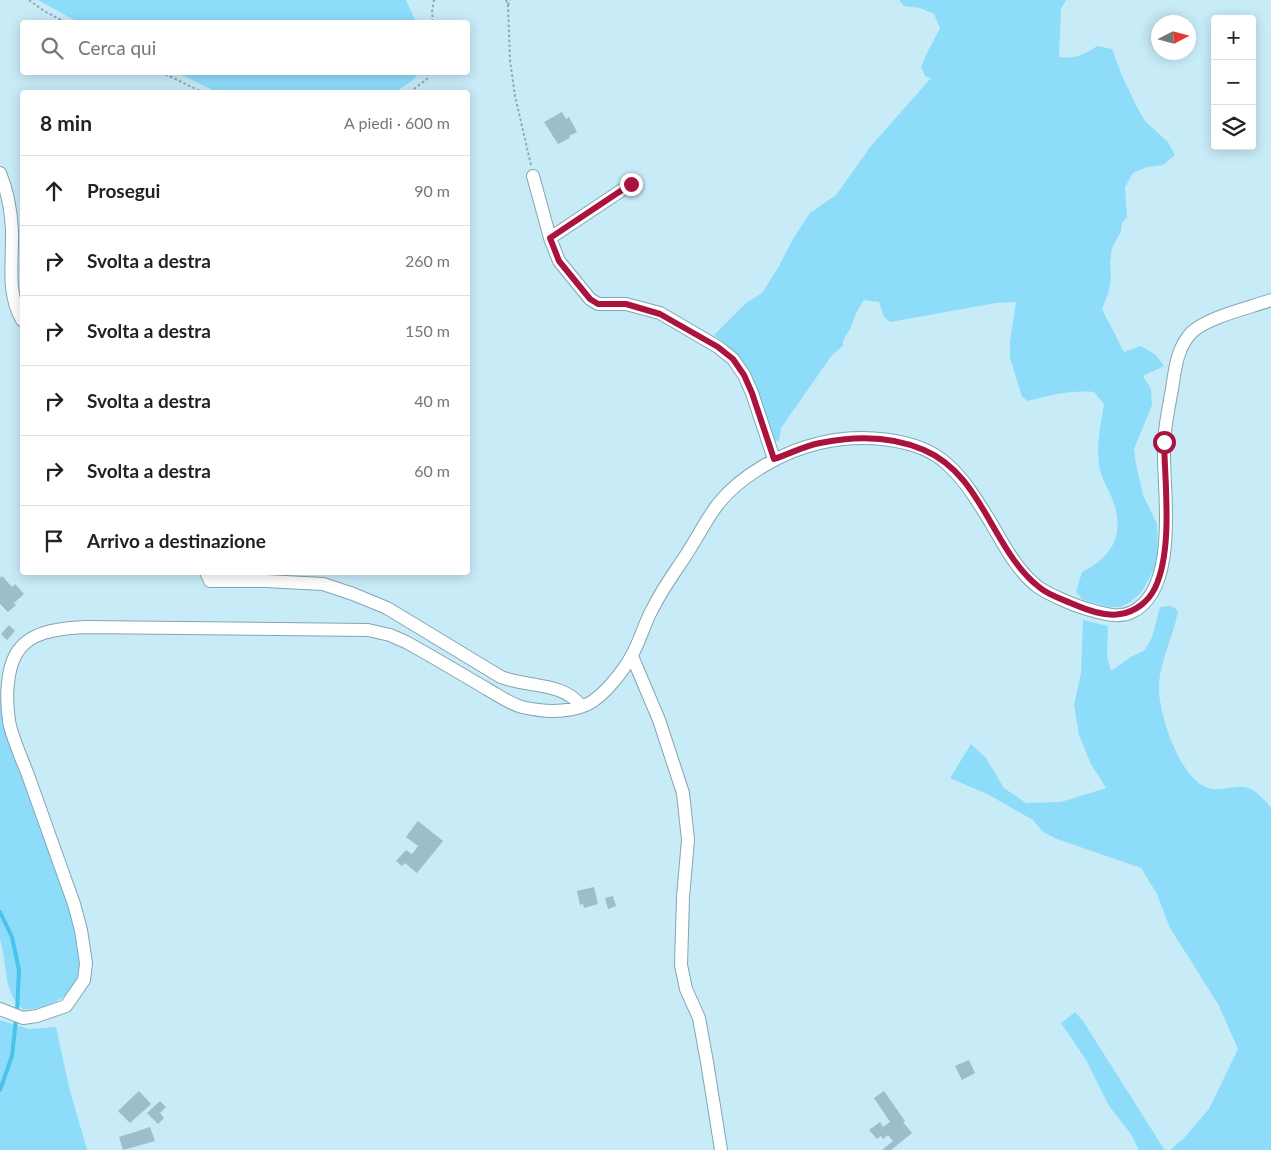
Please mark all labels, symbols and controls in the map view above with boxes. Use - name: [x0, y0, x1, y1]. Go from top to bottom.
- north arrow: [1151, 15, 1196, 60]
- map controls: [1211, 15, 1256, 150]
- button: +: [1211, 15, 1256, 60]
- search box: [20, 20, 470, 75]
- icon: search: [38, 34, 66, 62]
- text: Cerca qui: [78, 36, 156, 59]
- button: −: [1211, 60, 1256, 105]
- button: layers: [1211, 105, 1256, 150]
- text: 8 min: [40, 110, 92, 135]
- text: A piedi · 600 m: [344, 113, 450, 132]
- route end: [620, 173, 643, 196]
- icon: ahead: [40, 177, 68, 205]
- text: Prosegui: [87, 179, 160, 202]
- text: 90 m: [414, 181, 450, 200]
- icon: right: [40, 247, 68, 275]
- text: Svolta a destra: [87, 249, 211, 272]
- text: 260 m: [405, 251, 450, 270]
- icon: right: [40, 317, 68, 345]
- text: Svolta a destra: [87, 319, 211, 342]
- text: 150 m: [405, 321, 450, 340]
- icon: right: [40, 387, 68, 415]
- text: Svolta a destra: [87, 389, 211, 412]
- text: 40 m: [414, 391, 450, 410]
- route start: [1153, 431, 1176, 454]
- icon: right: [40, 457, 68, 485]
- text: Svolta a destra: [87, 459, 211, 482]
- text: 60 m: [414, 461, 450, 480]
- icon: arrive: [40, 527, 68, 555]
- text: Arrivo a destinazione: [87, 529, 266, 552]

